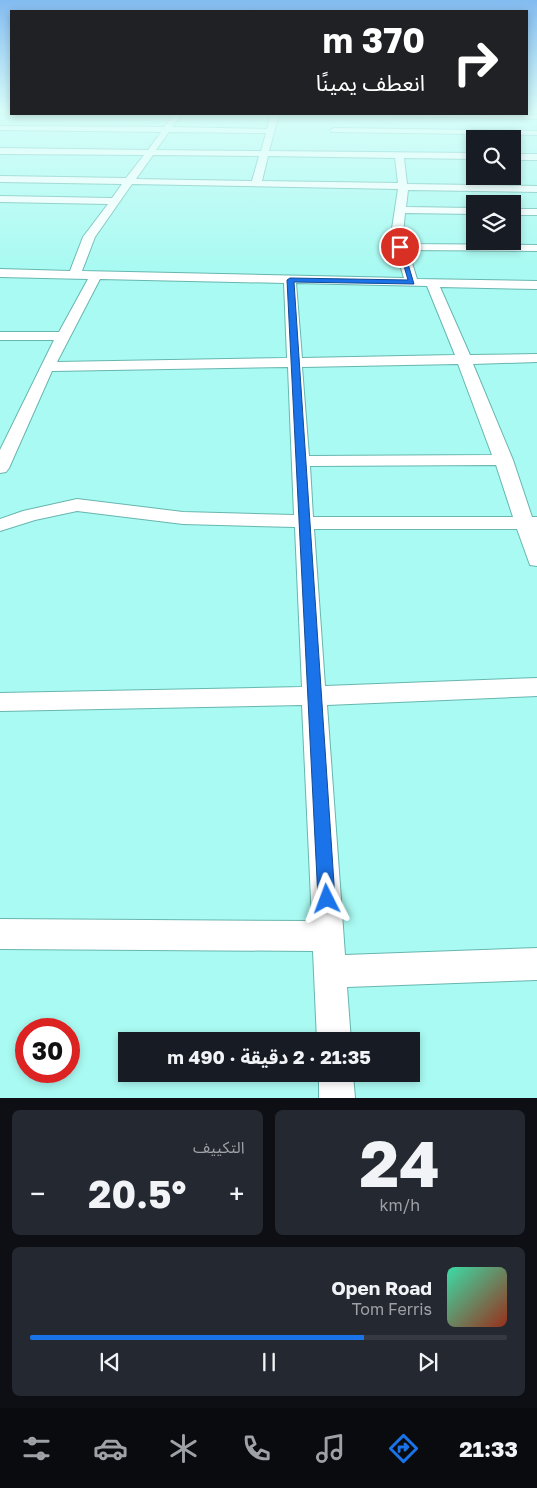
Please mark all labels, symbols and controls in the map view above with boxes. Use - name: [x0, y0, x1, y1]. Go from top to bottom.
- text: 370 m: [322, 19, 425, 61]
- icon: right: [443, 30, 508, 95]
- text: انعطف يمينًا: [316, 69, 425, 96]
- map controls: [466, 130, 521, 250]
- button: search: [466, 130, 521, 185]
- button: layers: [466, 195, 521, 250]
- pin: [379, 226, 421, 268]
- icon: arrive: [386, 233, 414, 261]
- position arrow: [300, 872, 352, 924]
- speed limit sign: 30: [15, 1018, 80, 1083]
- text: 21:35 · 2 دقيقة · 490 m: [167, 1045, 371, 1068]
- text: 24: [360, 1123, 440, 1201]
- text: التكييف: [193, 1137, 245, 1157]
- text: 20.5°: [88, 1171, 186, 1216]
- text: −: [30, 1177, 45, 1210]
- text: +: [229, 1177, 244, 1210]
- text: km/h: [379, 1195, 420, 1215]
- text: Open Road: [331, 1276, 432, 1299]
- text: Tom Ferris: [352, 1299, 432, 1319]
- icon: previous: [96, 1348, 124, 1376]
- icon: pause: [255, 1348, 283, 1376]
- icon: next: [414, 1348, 442, 1376]
- icon: filters: [19, 1431, 54, 1466]
- icon: car: [93, 1431, 128, 1466]
- icon: climate: [166, 1431, 201, 1466]
- icon: phone: [239, 1431, 274, 1466]
- icon: music: [313, 1431, 348, 1466]
- icon: directions: [386, 1431, 421, 1466]
- text: 21:33: [459, 1435, 518, 1462]

